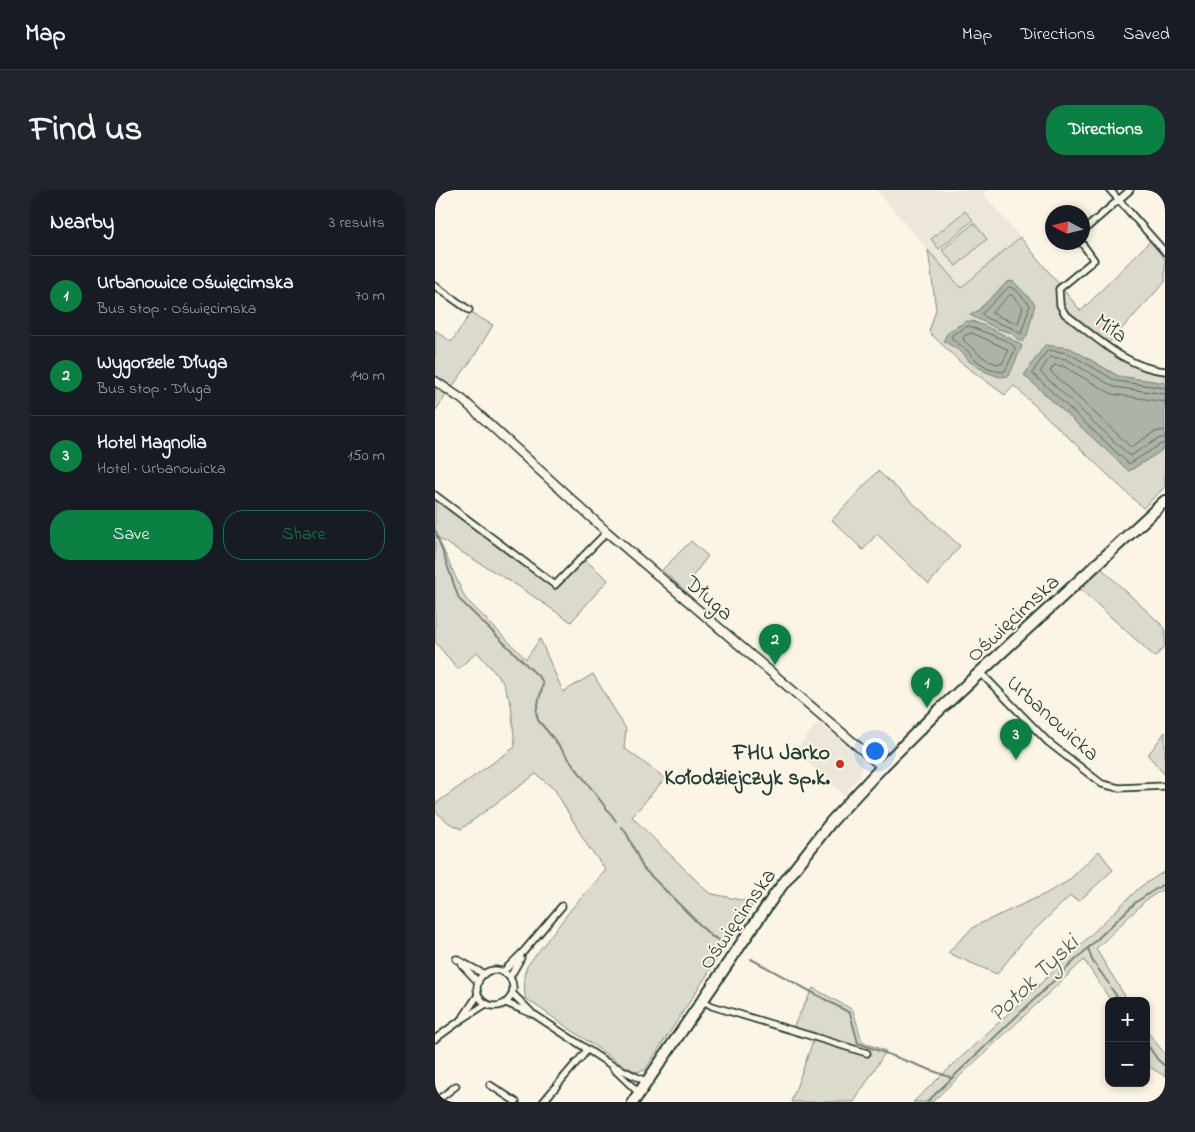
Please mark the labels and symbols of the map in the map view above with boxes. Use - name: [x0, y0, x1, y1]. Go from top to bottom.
- north arrow: [1045, 205, 1090, 250]
- street label: Miła: [1087, 306, 1133, 352]
- street label: Oświęcimska: [960, 567, 1068, 671]
- street label: Długa: [675, 568, 739, 630]
- pin: 2: [759, 624, 791, 665]
- pin: 1: [911, 667, 943, 708]
- street label: Urbanowicka: [998, 668, 1106, 770]
- pin: 3: [1000, 719, 1032, 760]
- place label: FHU Jarko Kołodziejczyk sp.k.: [664, 738, 830, 796]
- your location: [862, 738, 888, 764]
- marker: FHU Jarko Kołodziejczyk sp.k.: [834, 758, 846, 770]
- street label: Oświęcimska: [692, 862, 785, 977]
- water label: Potok Tyski: [982, 926, 1090, 1032]

